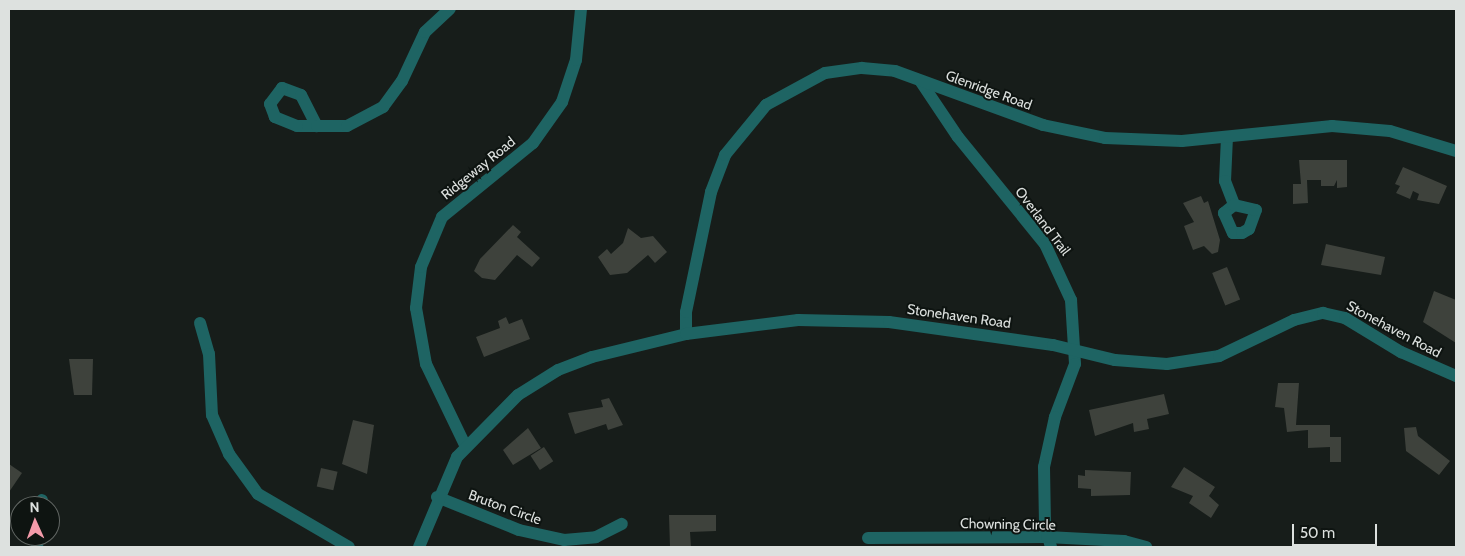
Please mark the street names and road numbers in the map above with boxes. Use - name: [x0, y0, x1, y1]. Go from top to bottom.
- street label: Glenridge Road: [944, 67, 1034, 113]
- street label: Ridgeway Road: [438, 133, 518, 203]
- street label: Overland Trail: [1012, 183, 1074, 259]
- street label: Stonehaven Road: [1344, 297, 1444, 361]
- street label: Stonehaven Road: [906, 300, 1012, 332]
- street label: Bruton Circle: [466, 486, 544, 528]
- street label: Chowning Circle: [960, 515, 1056, 533]

